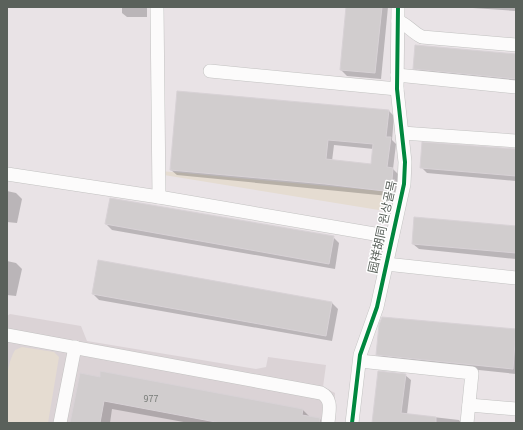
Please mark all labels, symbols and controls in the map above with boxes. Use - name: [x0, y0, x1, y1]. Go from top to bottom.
- street label: 园祥胡同 원상골목: [365, 179, 401, 275]
- house number: 977: [144, 392, 158, 406]

